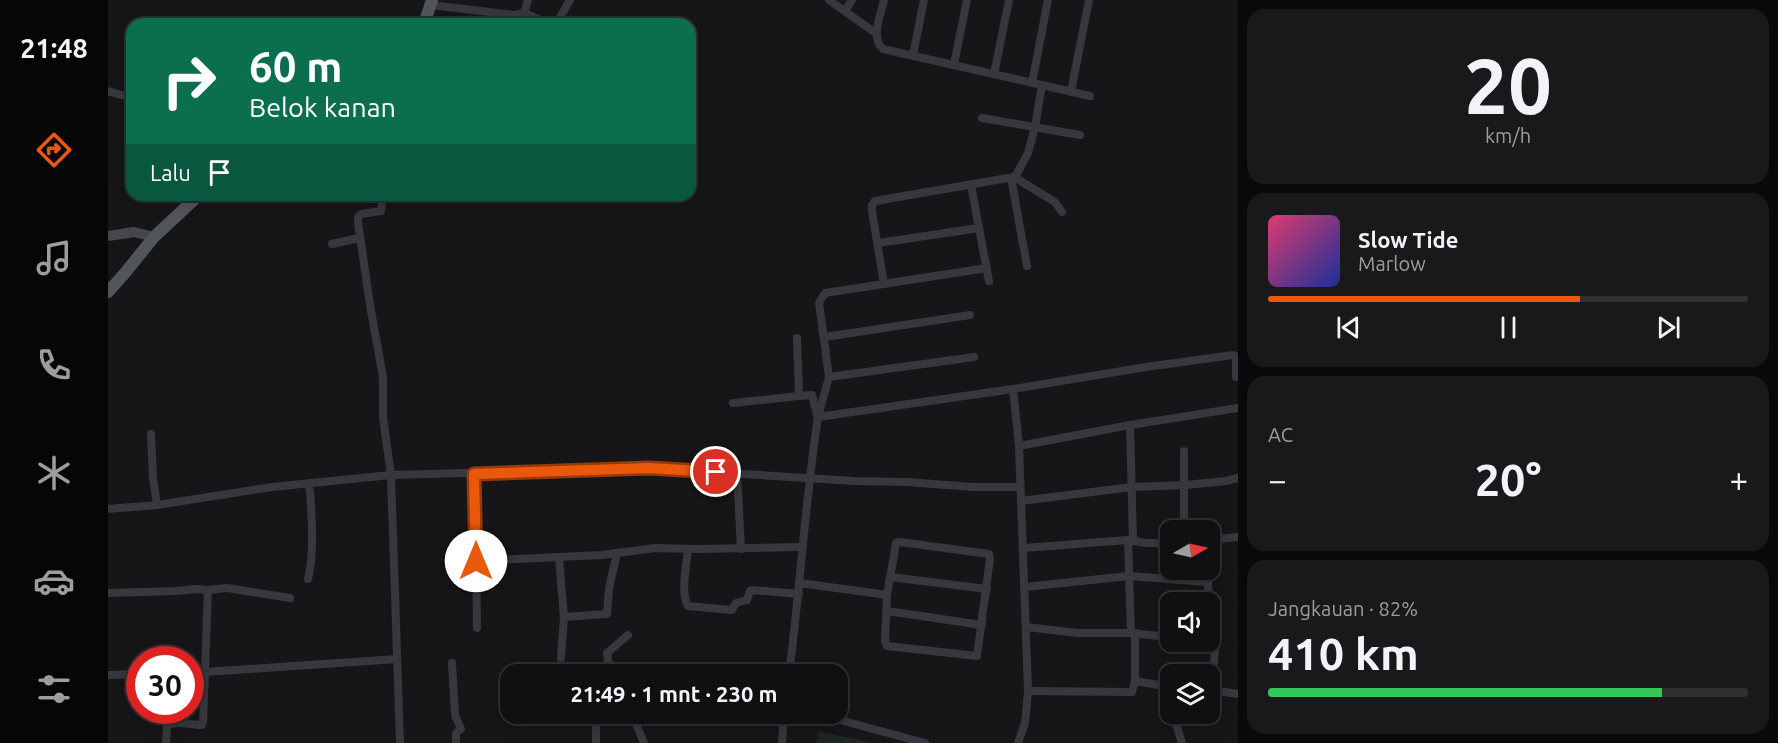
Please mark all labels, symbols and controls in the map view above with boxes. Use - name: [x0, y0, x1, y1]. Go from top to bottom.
- text: 21:48: [20, 33, 88, 63]
- text: 20: [1464, 41, 1552, 129]
- icon: right: [150, 42, 228, 120]
- text: 60 m: [249, 43, 343, 90]
- text: Belok kanan: [249, 92, 396, 122]
- text: km/h: [1485, 124, 1531, 147]
- icon: directions: [33, 129, 75, 171]
- icon: arrive: [203, 156, 236, 189]
- text: Lalu: [150, 160, 191, 185]
- text: Slow Tide: [1358, 227, 1458, 252]
- icon: music: [33, 237, 75, 279]
- text: Marlow: [1358, 252, 1426, 275]
- icon: previous: [1332, 311, 1365, 344]
- icon: pause: [1492, 311, 1525, 344]
- icon: next: [1652, 311, 1685, 344]
- icon: phone: [33, 344, 75, 386]
- text: AC: [1268, 423, 1293, 446]
- pin: [690, 446, 741, 497]
- icon: climate: [33, 452, 75, 494]
- text: 20°: [1475, 454, 1541, 505]
- icon: arrive: [699, 455, 732, 488]
- text: −: [1268, 461, 1287, 498]
- text: +: [1729, 461, 1748, 498]
- north arrow: [1160, 520, 1220, 580]
- map controls: [1160, 520, 1220, 724]
- position arrow: [444, 529, 508, 593]
- icon: car: [33, 560, 75, 602]
- button: sound: [1160, 592, 1220, 652]
- text: Jangkauan · 82%: [1268, 597, 1418, 620]
- text: 410 km: [1268, 628, 1419, 679]
- speed limit sign: 30: [126, 646, 204, 724]
- button: layers: [1160, 664, 1220, 724]
- icon: filters: [33, 668, 75, 710]
- text: 21:49 · 1 mnt · 230 m: [570, 681, 778, 706]

